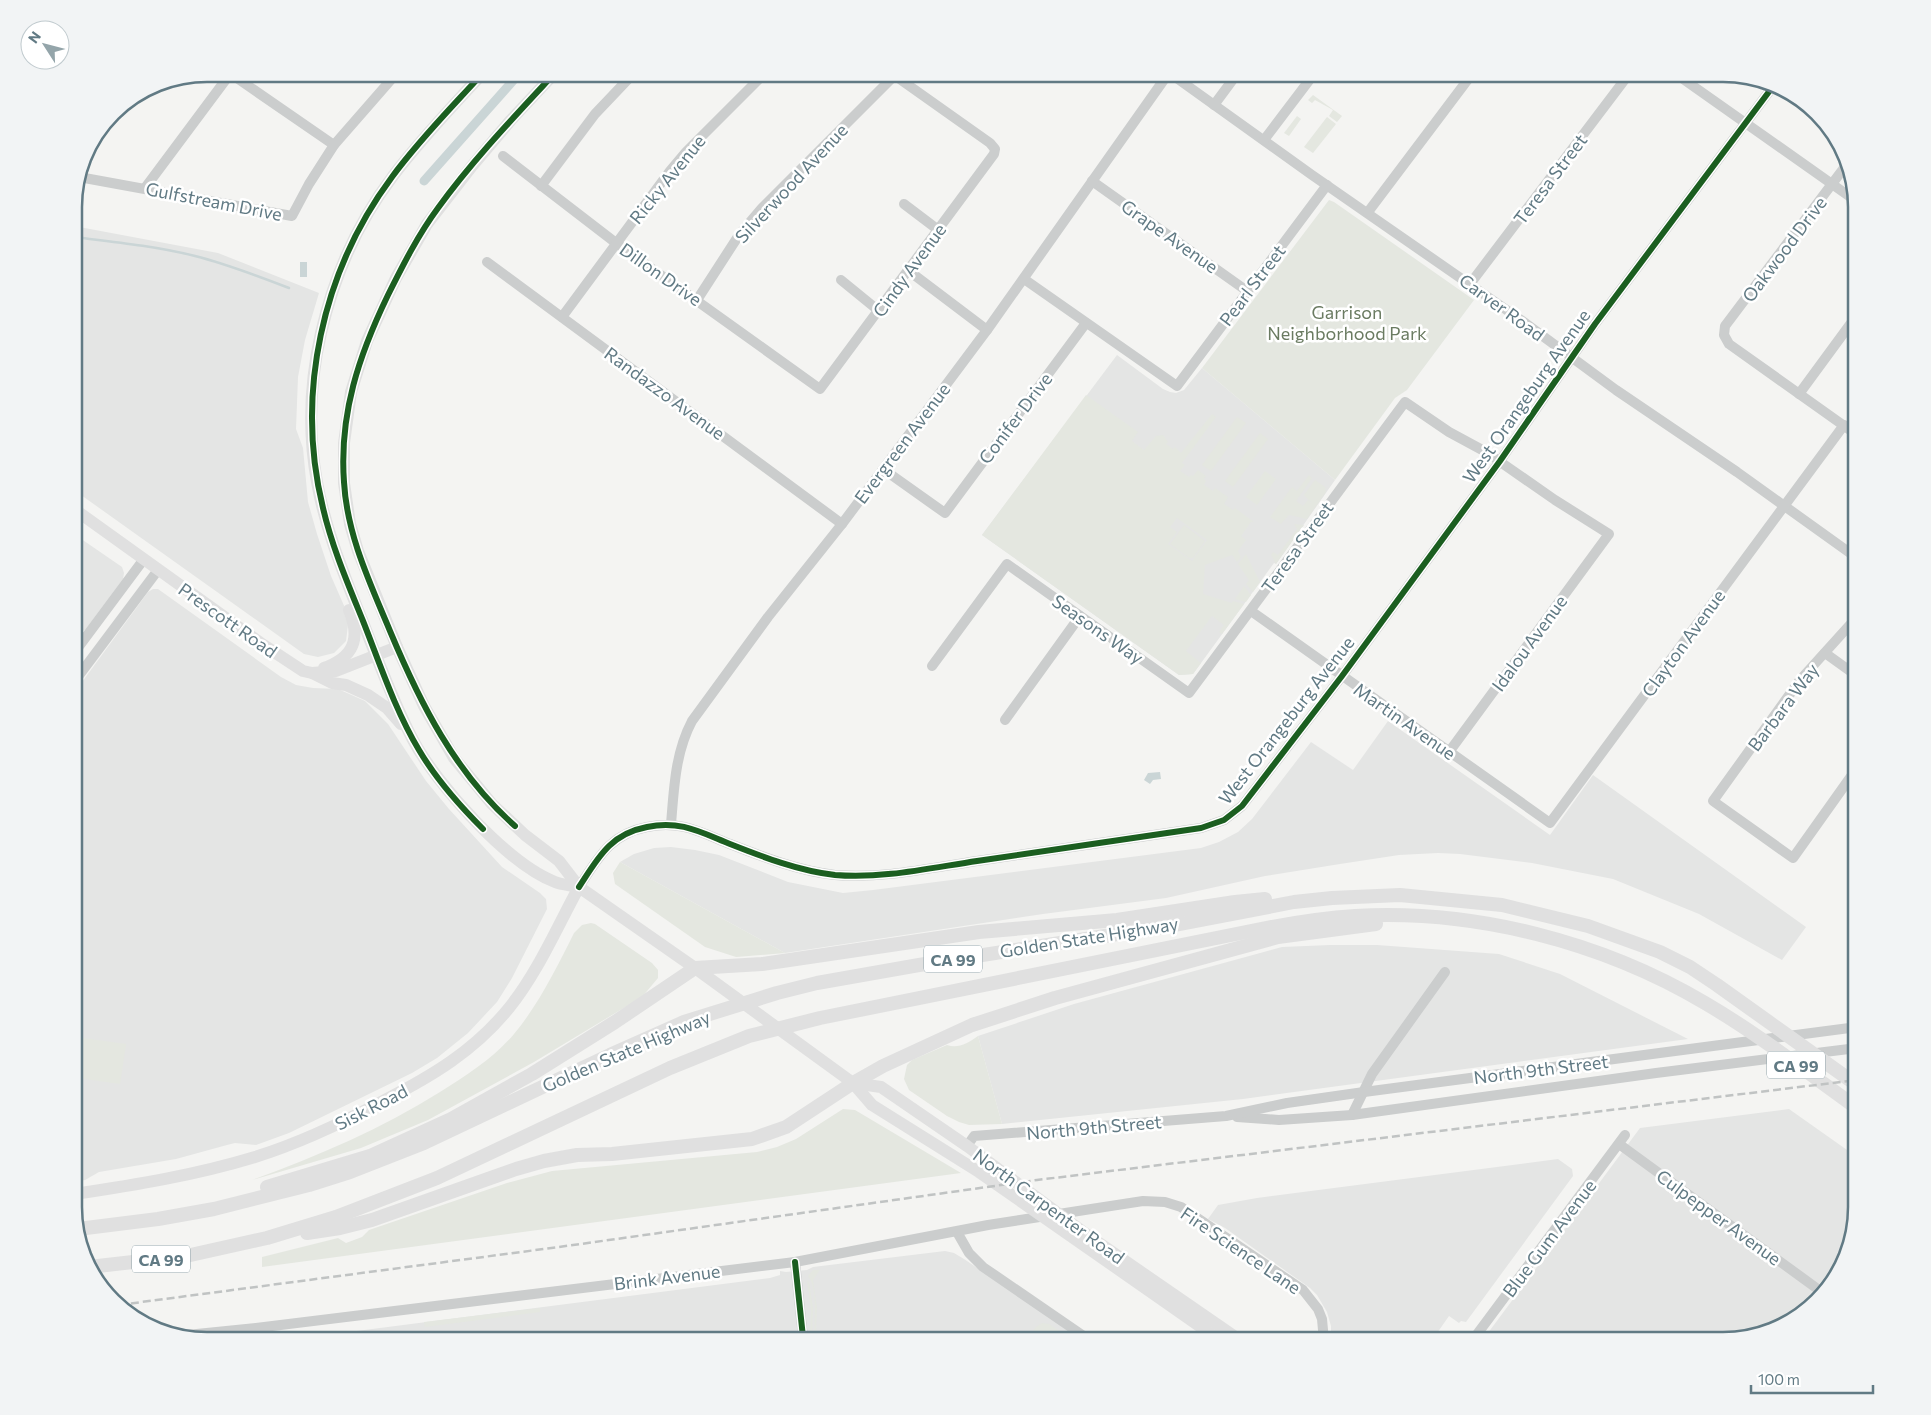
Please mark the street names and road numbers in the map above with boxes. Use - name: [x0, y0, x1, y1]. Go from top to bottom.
- street label: Silverwood Avenue: [730, 119, 852, 247]
- street label: Teresa Street: [1509, 129, 1591, 229]
- street label: Ricky Avenue: [624, 130, 710, 228]
- street label: Gulfstream Drive: [144, 177, 284, 225]
- street label: Oakwood Drive: [1737, 192, 1831, 306]
- street label: Grape Avenue: [1117, 195, 1223, 277]
- street label: Cindy Avenue: [868, 219, 950, 321]
- street label: Dillon Drive: [616, 238, 706, 310]
- street label: Pearl Street: [1214, 240, 1290, 330]
- street label: Carver Road: [1455, 269, 1549, 345]
- street label: West Orangeburg Avenue: [1458, 305, 1594, 487]
- street label: Randazzo Avenue: [600, 342, 730, 444]
- street label: Conifer Drive: [974, 368, 1056, 468]
- street label: Evergreen Avenue: [849, 378, 955, 508]
- street label: Teresa Street: [1256, 497, 1338, 597]
- street label: Prescott Road: [174, 578, 282, 662]
- street label: Clayton Avenue: [1637, 585, 1729, 701]
- street label: Seasons Way: [1048, 590, 1148, 668]
- street label: Idalou Avenue: [1487, 591, 1571, 695]
- street label: West Orangeburg Avenue: [1214, 632, 1358, 808]
- street label: Barbara Way: [1743, 659, 1823, 755]
- street label: Martin Avenue: [1350, 678, 1460, 764]
- street label: Golden State Highway: [998, 912, 1180, 962]
- road number: CA 99: [924, 946, 982, 972]
- street label: Golden State Highway: [539, 1006, 713, 1096]
- street label: North 9th Street: [1472, 1050, 1610, 1088]
- road number: CA 99: [1767, 1052, 1825, 1078]
- street label: Sisk Road: [331, 1079, 411, 1135]
- street label: North 9th Street: [1025, 1110, 1163, 1144]
- street label: North Carpenter Road: [969, 1144, 1129, 1268]
- street label: Culpepper Avenue: [1652, 1164, 1786, 1270]
- street label: Blue Gum Avenue: [1498, 1175, 1600, 1301]
- street label: Fire Science Lane: [1177, 1202, 1305, 1298]
- road number: CA 99: [132, 1246, 190, 1272]
- street label: Brink Avenue: [613, 1260, 721, 1294]

